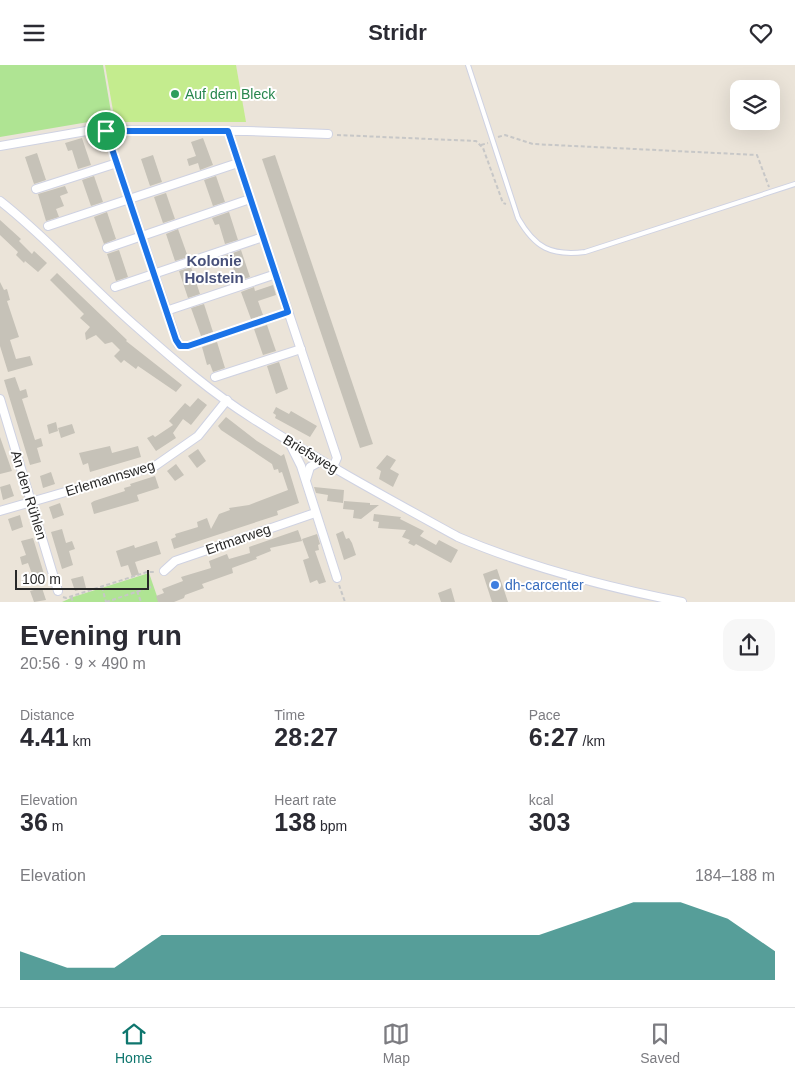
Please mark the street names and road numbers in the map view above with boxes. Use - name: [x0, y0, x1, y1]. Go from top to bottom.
- street label: Briefsweg: [281, 431, 341, 477]
- street label: An den Rühlen: [8, 448, 50, 542]
- street label: Erlemannsweg: [63, 457, 157, 499]
- street label: Ertmarweg: [203, 520, 273, 558]

